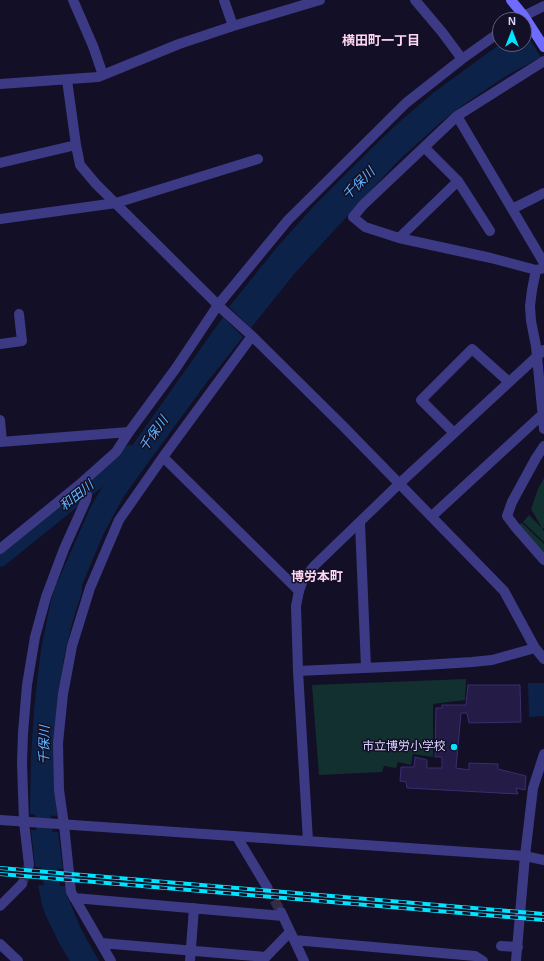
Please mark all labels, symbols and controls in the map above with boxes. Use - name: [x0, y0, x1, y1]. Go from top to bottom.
- north arrow: [492, 12, 532, 52]
- text: N: [508, 15, 516, 27]
- district label: 横田町一丁目: [342, 33, 420, 49]
- water label: 千保川: [340, 165, 378, 203]
- water label: 千保川: [136, 414, 172, 454]
- water label: 和田川: [57, 478, 97, 514]
- district label: 博労本町: [291, 569, 343, 585]
- water label: 千保川: [37, 725, 53, 765]
- place label: 市立博労小学校: [362, 740, 446, 754]
- marker: 市立博労小学校: [449, 742, 459, 752]

